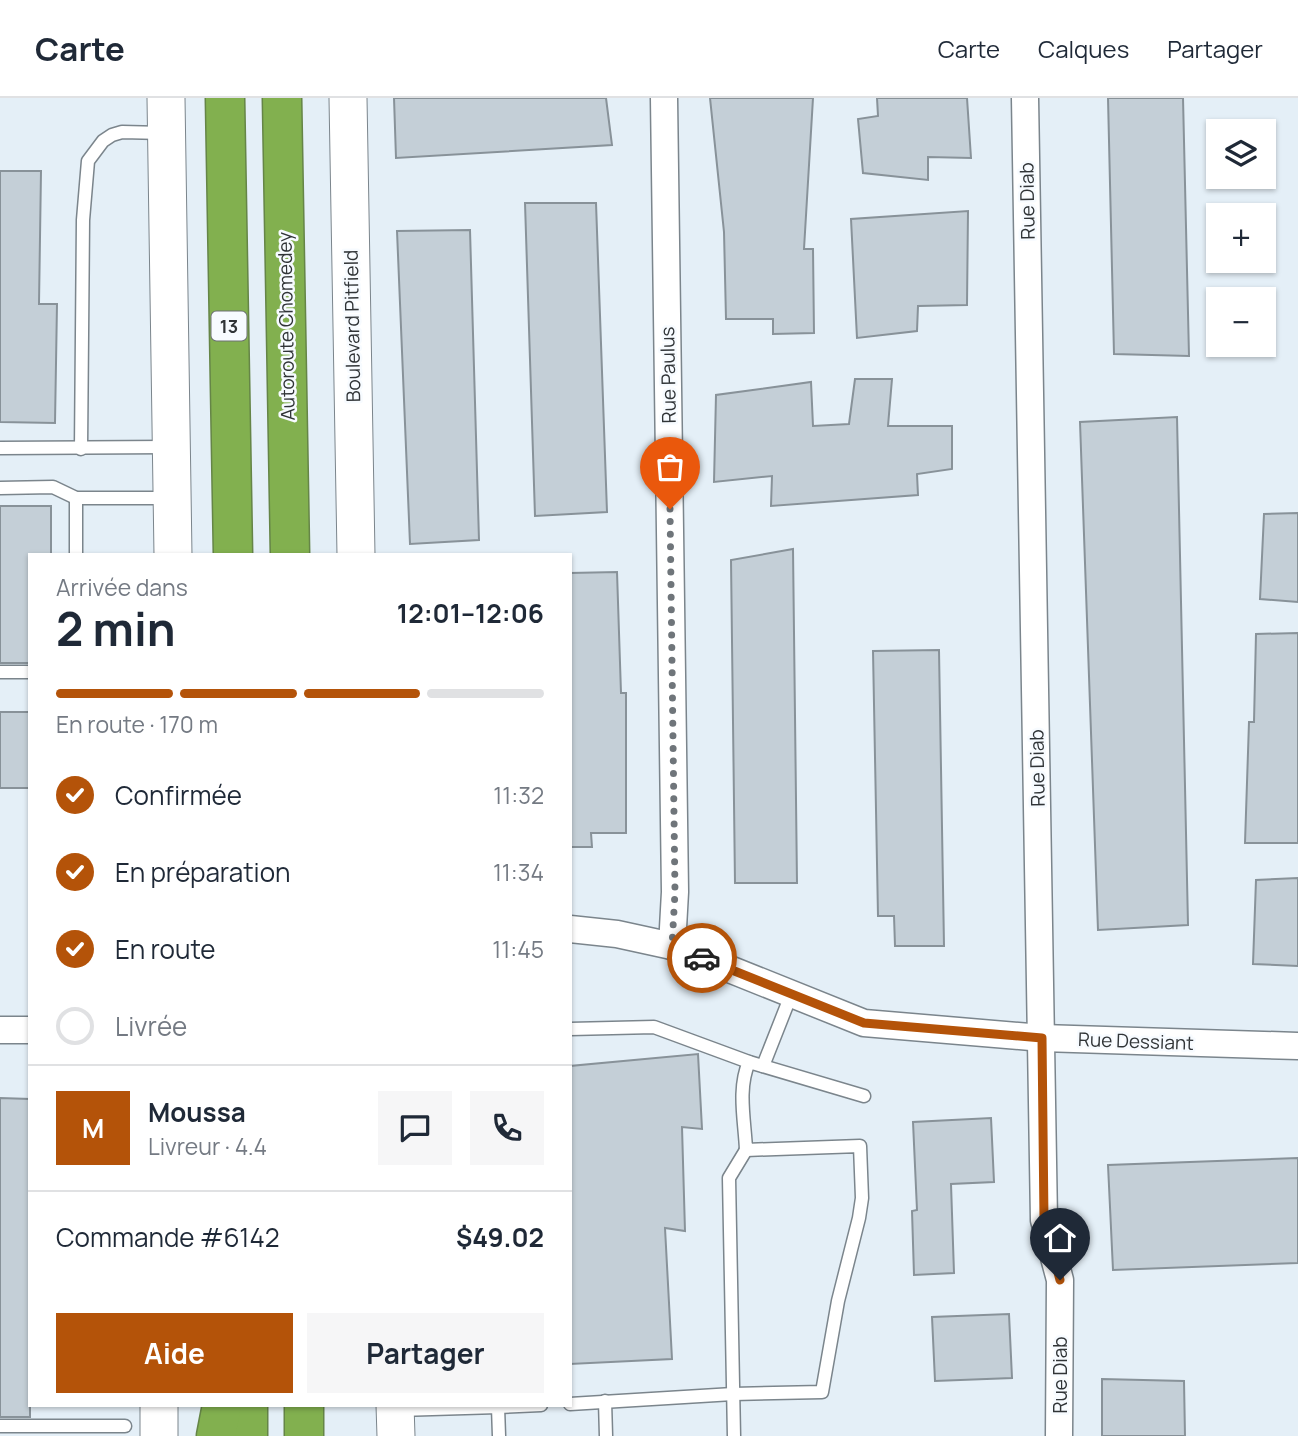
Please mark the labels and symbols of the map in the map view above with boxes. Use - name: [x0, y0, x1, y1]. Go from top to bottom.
- street label: Rue Diab: [1013, 162, 1041, 240]
- street label: Autoroute Chomedey: [271, 231, 301, 421]
- street label: Boulevard Pitfield: [338, 250, 366, 402]
- road number: 13: [212, 311, 246, 340]
- street label: Rue Paulus: [654, 326, 682, 424]
- pin: [640, 437, 700, 509]
- street label: Rue Diab: [1023, 729, 1051, 807]
- courier: [667, 923, 737, 993]
- street label: Rue Dessiant: [1078, 1026, 1194, 1056]
- pin: [1030, 1208, 1090, 1280]
- street label: Rue Diab: [1047, 1336, 1073, 1414]

